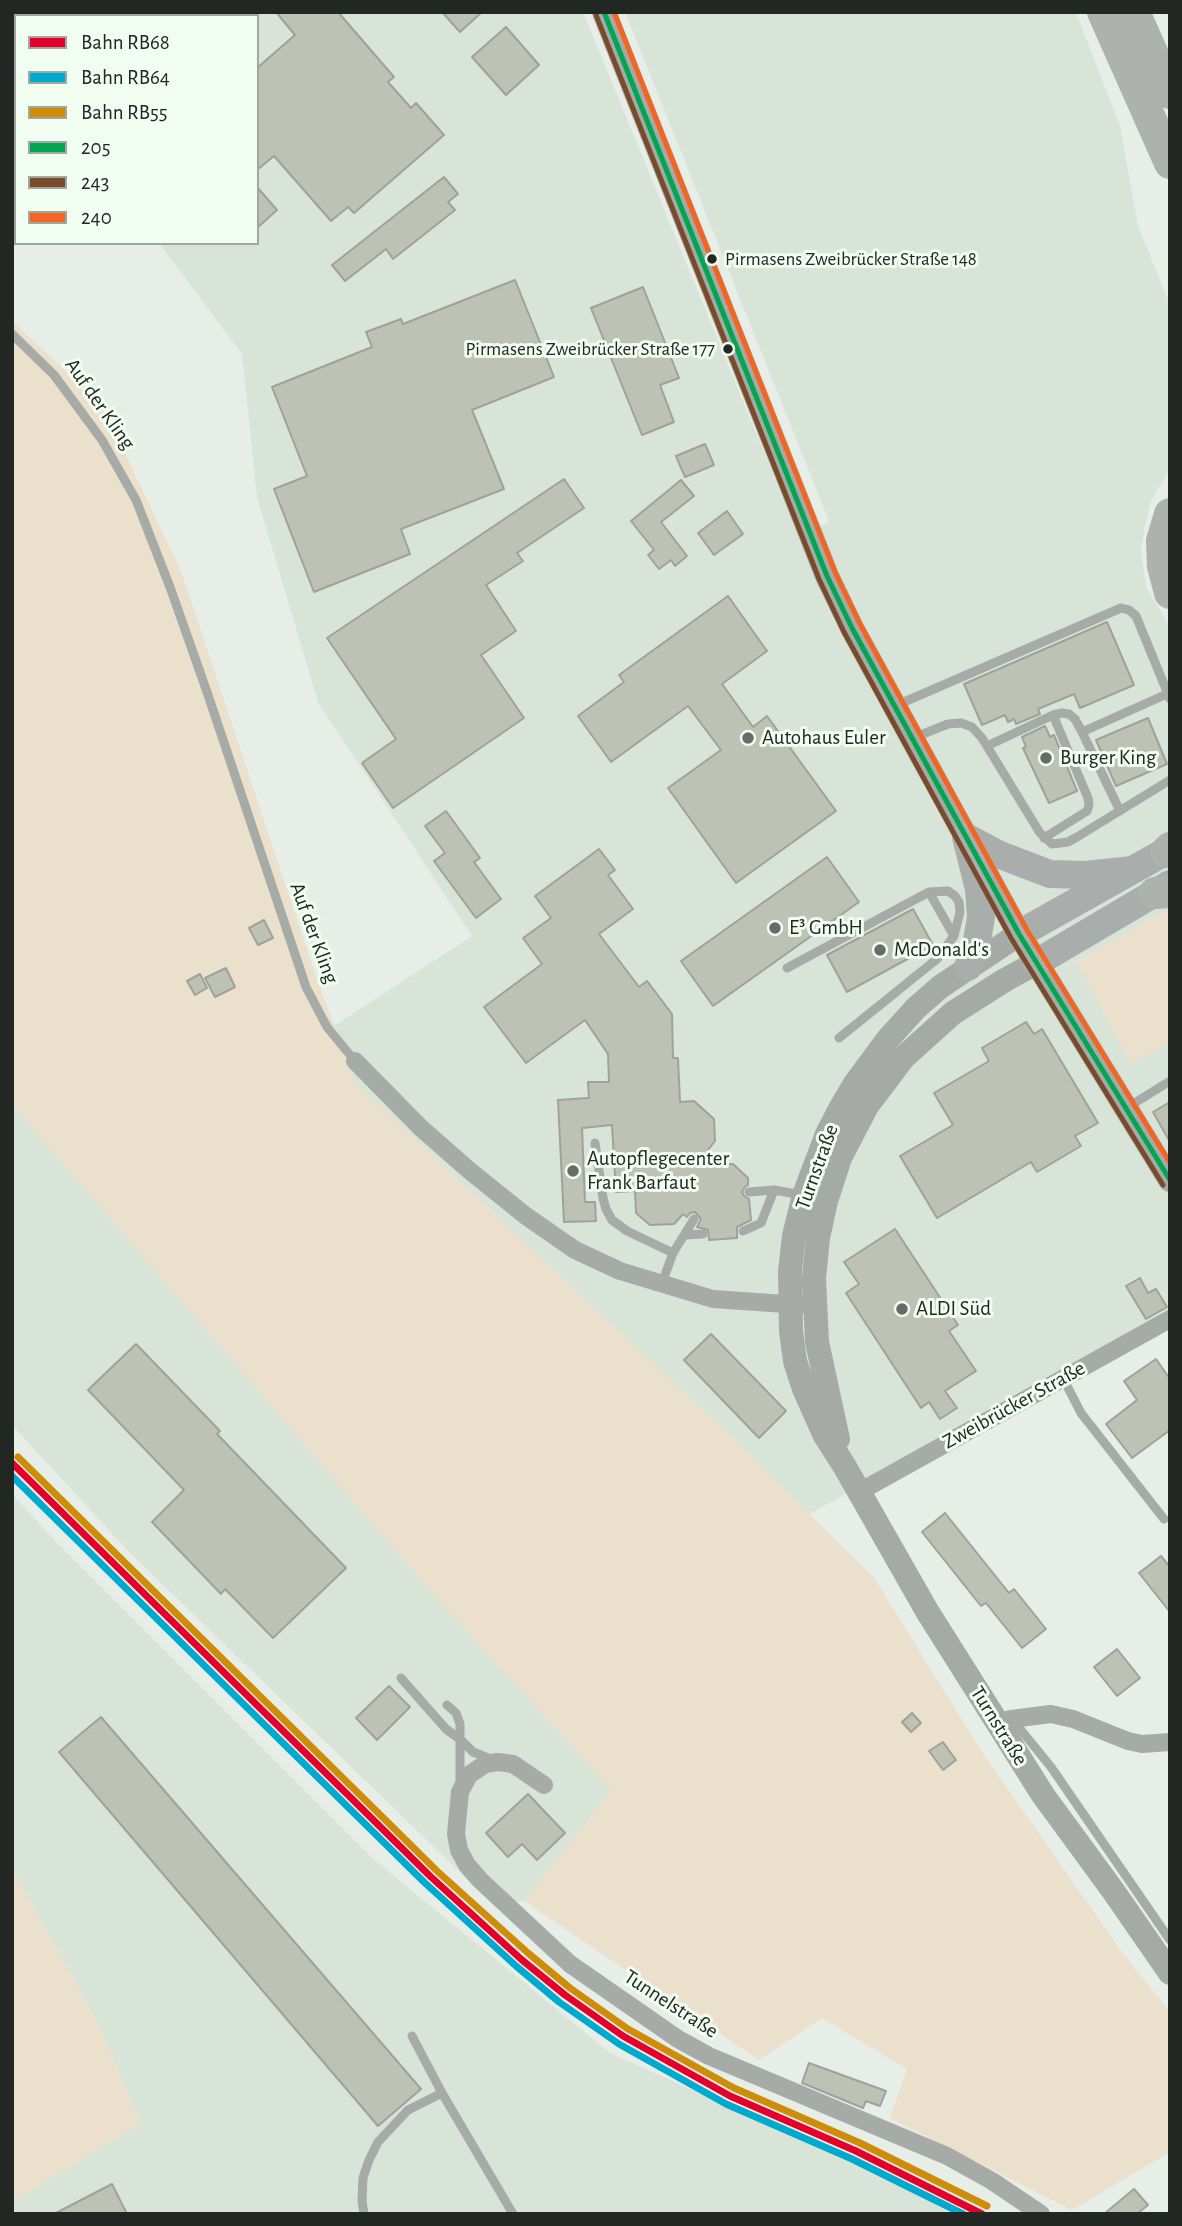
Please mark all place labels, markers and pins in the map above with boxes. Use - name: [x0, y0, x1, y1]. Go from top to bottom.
- place label: Pirmasens Zweibrücker Straße 148: [725, 248, 977, 270]
- marker: Pirmasens Zweibrücker Straße 148: [705, 252, 719, 266]
- place label: Pirmasens Zweibrücker Straße 177: [465, 338, 715, 360]
- marker: Pirmasens Zweibrücker Straße 177: [721, 342, 735, 356]
- place label: Autohaus Euler: [762, 725, 886, 751]
- marker: Autohaus Euler: [740, 730, 756, 746]
- place label: Burger King: [1060, 745, 1156, 771]
- marker: Burger King: [1038, 750, 1054, 766]
- place label: E³ GmbH: [789, 915, 863, 941]
- marker: E³ GmbH: [767, 920, 783, 936]
- place label: McDonald's: [894, 937, 989, 963]
- marker: McDonald's: [872, 942, 888, 958]
- place label: Autopflegecenter Frank Barfaut: [587, 1146, 729, 1196]
- marker: Autopflegecenter Frank Barfaut: [565, 1163, 581, 1179]
- place label: ALDI Süd: [916, 1296, 991, 1322]
- marker: ALDI Süd: [894, 1301, 910, 1317]

